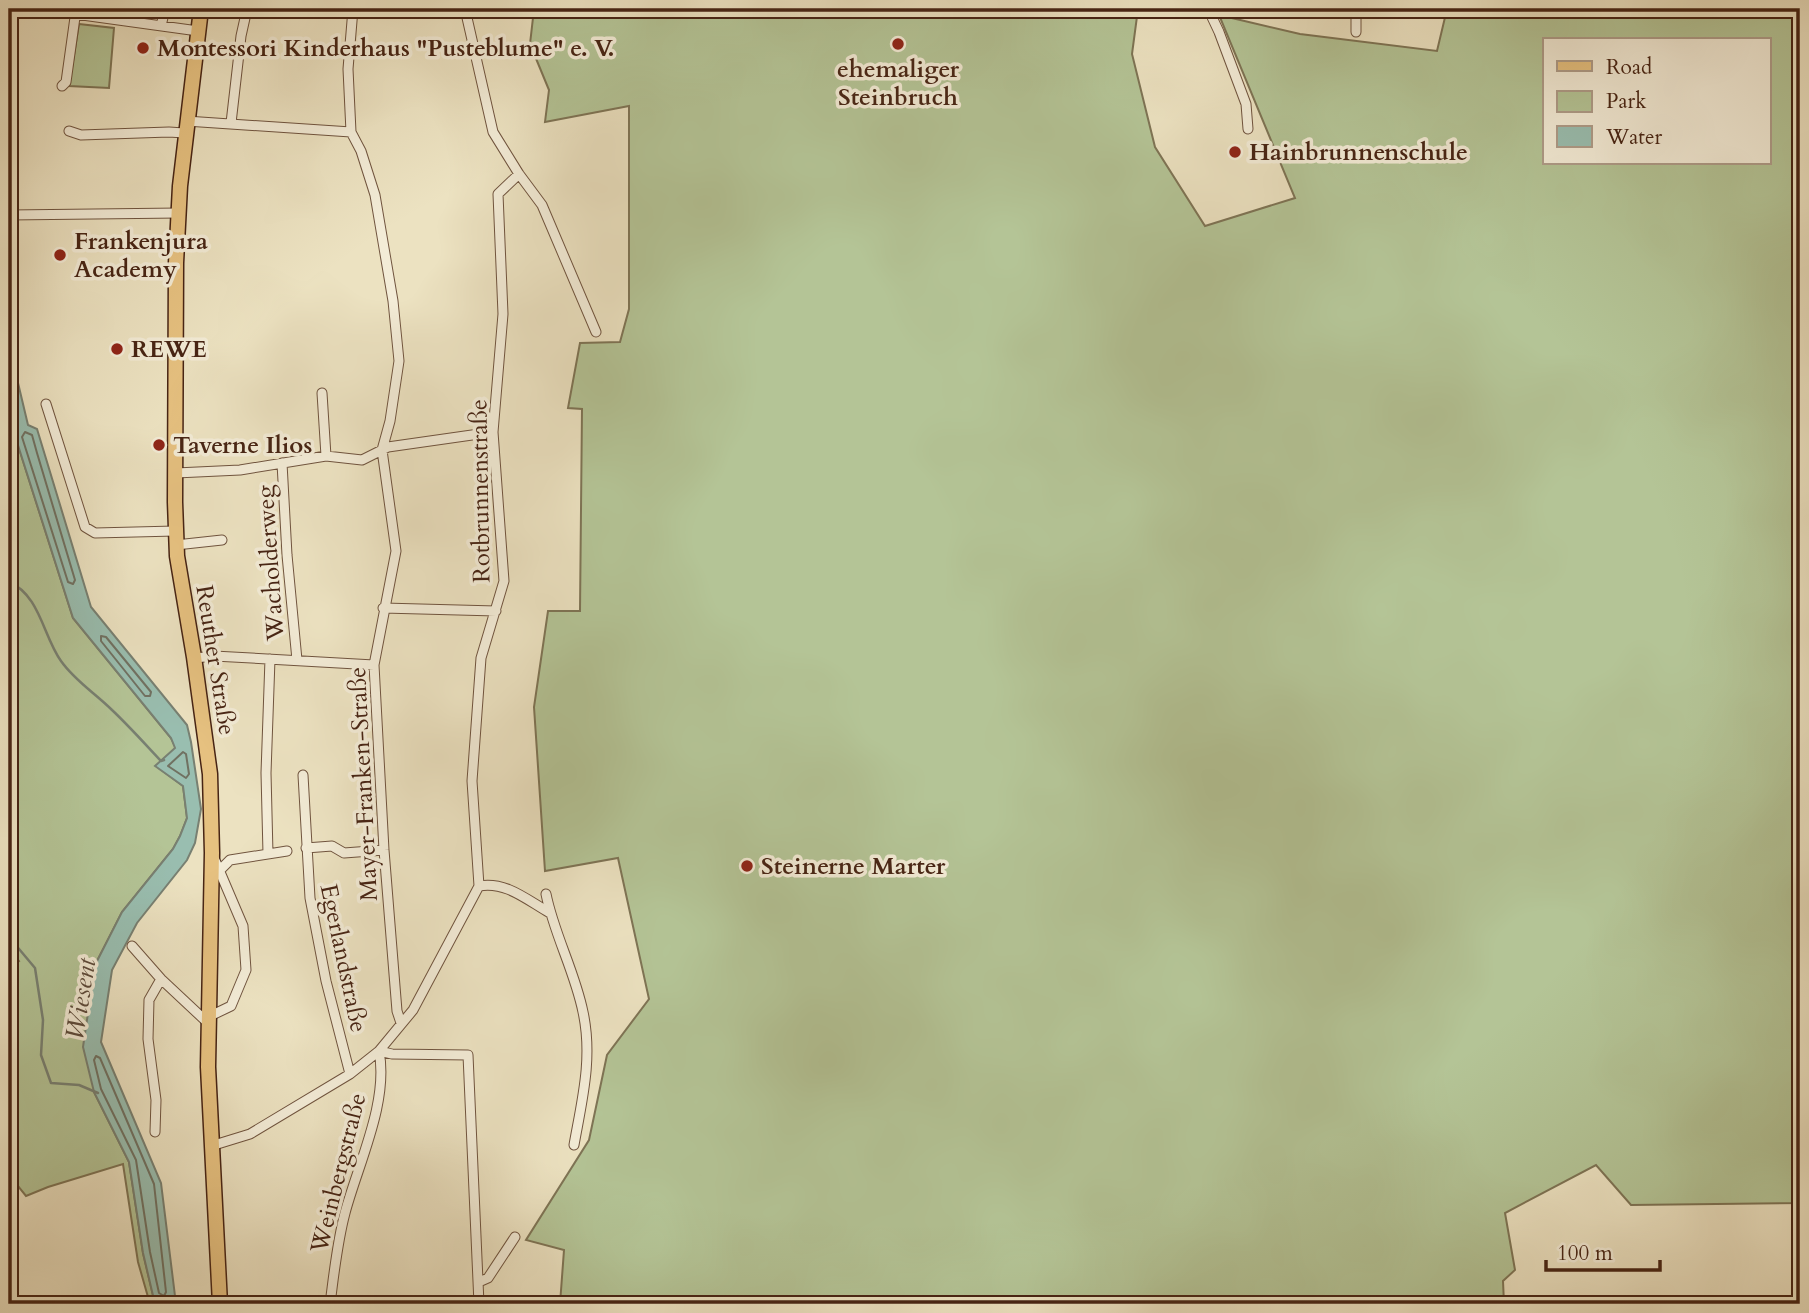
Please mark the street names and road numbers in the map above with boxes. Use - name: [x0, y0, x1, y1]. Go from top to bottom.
- street label: Rotbrunnenstraße: [462, 399, 499, 583]
- street label: Wacholderweg: [249, 483, 292, 643]
- street label: Reuther Straße: [187, 583, 244, 737]
- street label: Mayer-Franken-Straße: [341, 666, 386, 902]
- street label: Egerlandstraße: [312, 881, 375, 1035]
- street label: Weinbergstraße: [302, 1090, 374, 1258]

